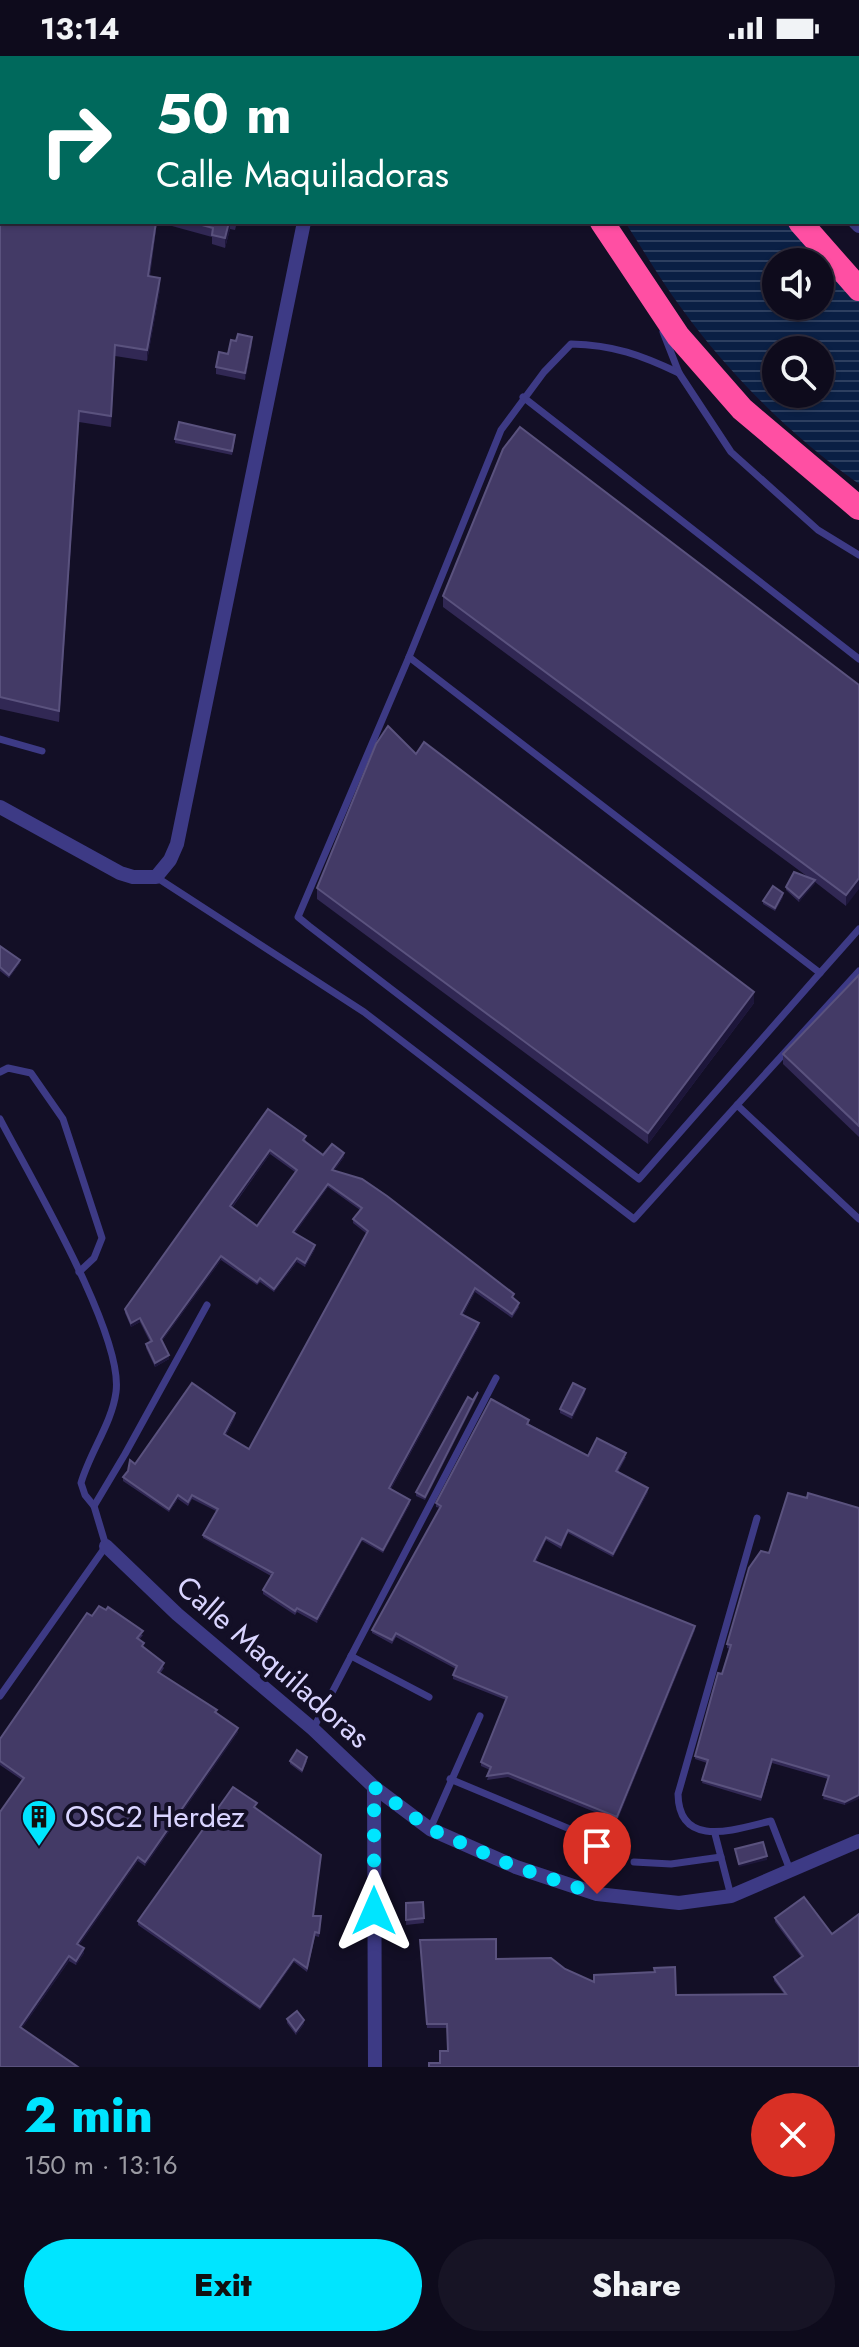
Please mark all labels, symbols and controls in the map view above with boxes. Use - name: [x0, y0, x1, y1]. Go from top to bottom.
- text: 13:14: [40, 7, 120, 50]
- text: 50 m: [156, 73, 292, 154]
- icon: right: [24, 88, 128, 192]
- text: Calle Maquiladoras: [156, 148, 449, 200]
- map controls: [762, 248, 834, 408]
- button: sound: [762, 248, 834, 320]
- button: search: [762, 336, 834, 408]
- street label: Calle Maquiladoras: [167, 1565, 380, 1758]
- place label: OSC2 Herdez: [65, 1795, 245, 1838]
- building icon: OSC2 Herdez: [20, 1798, 58, 1848]
- pin: [563, 1812, 631, 1894]
- icon: arrive: [575, 1824, 619, 1868]
- position arrow: [332, 1869, 416, 1953]
- text: 2 min: [24, 2081, 153, 2150]
- button: close: [751, 2093, 835, 2177]
- text: 150 m · 13:16: [24, 2146, 178, 2184]
- button: Exit: [24, 2239, 422, 2331]
- button: Share: [438, 2239, 835, 2331]

